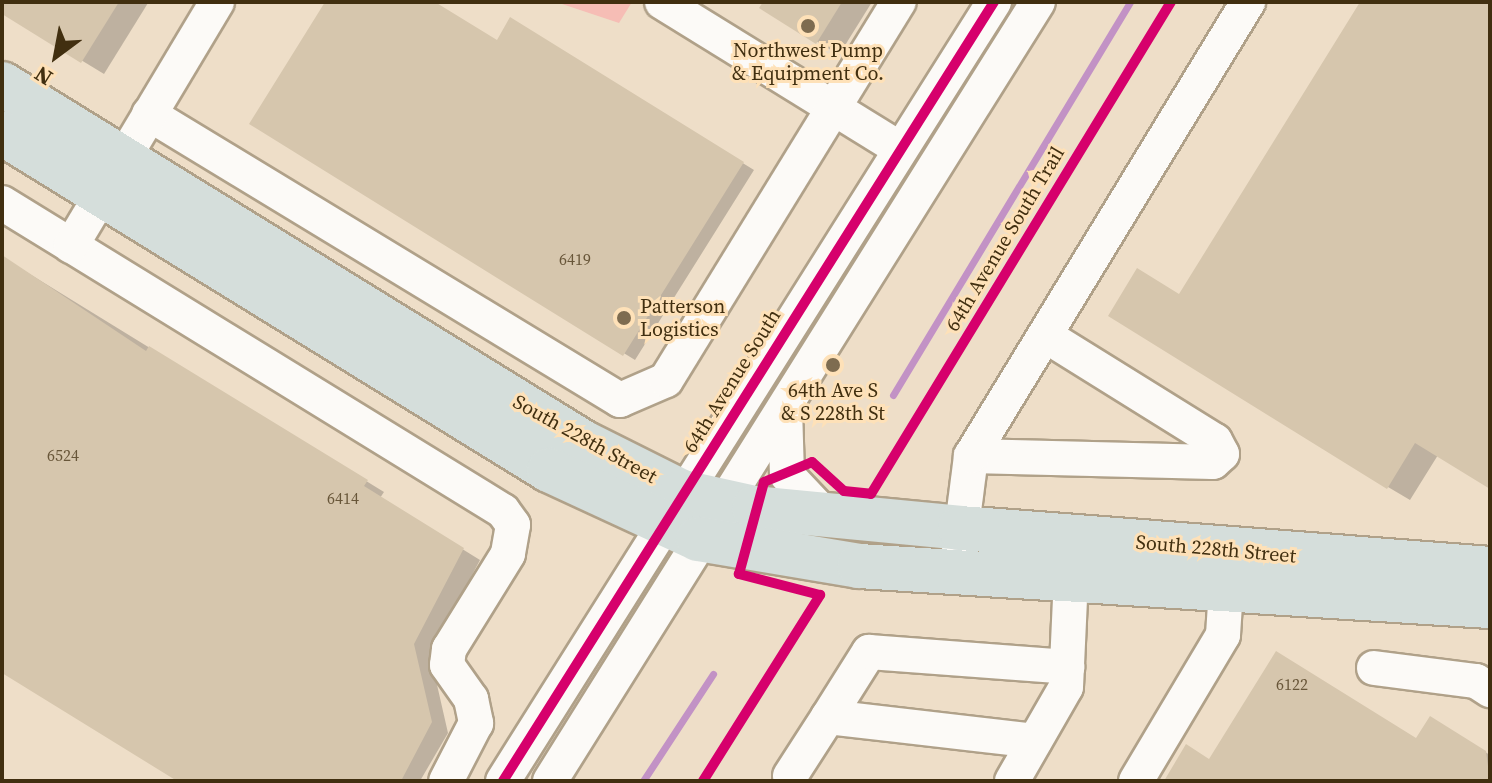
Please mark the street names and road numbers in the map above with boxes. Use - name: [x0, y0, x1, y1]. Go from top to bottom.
- street label: 64th Avenue South Trail: [940, 142, 1070, 336]
- street label: 64th Avenue South: [678, 305, 786, 457]
- street label: South 228th Street: [509, 390, 661, 488]
- street label: South 228th Street: [1135, 530, 1297, 568]

